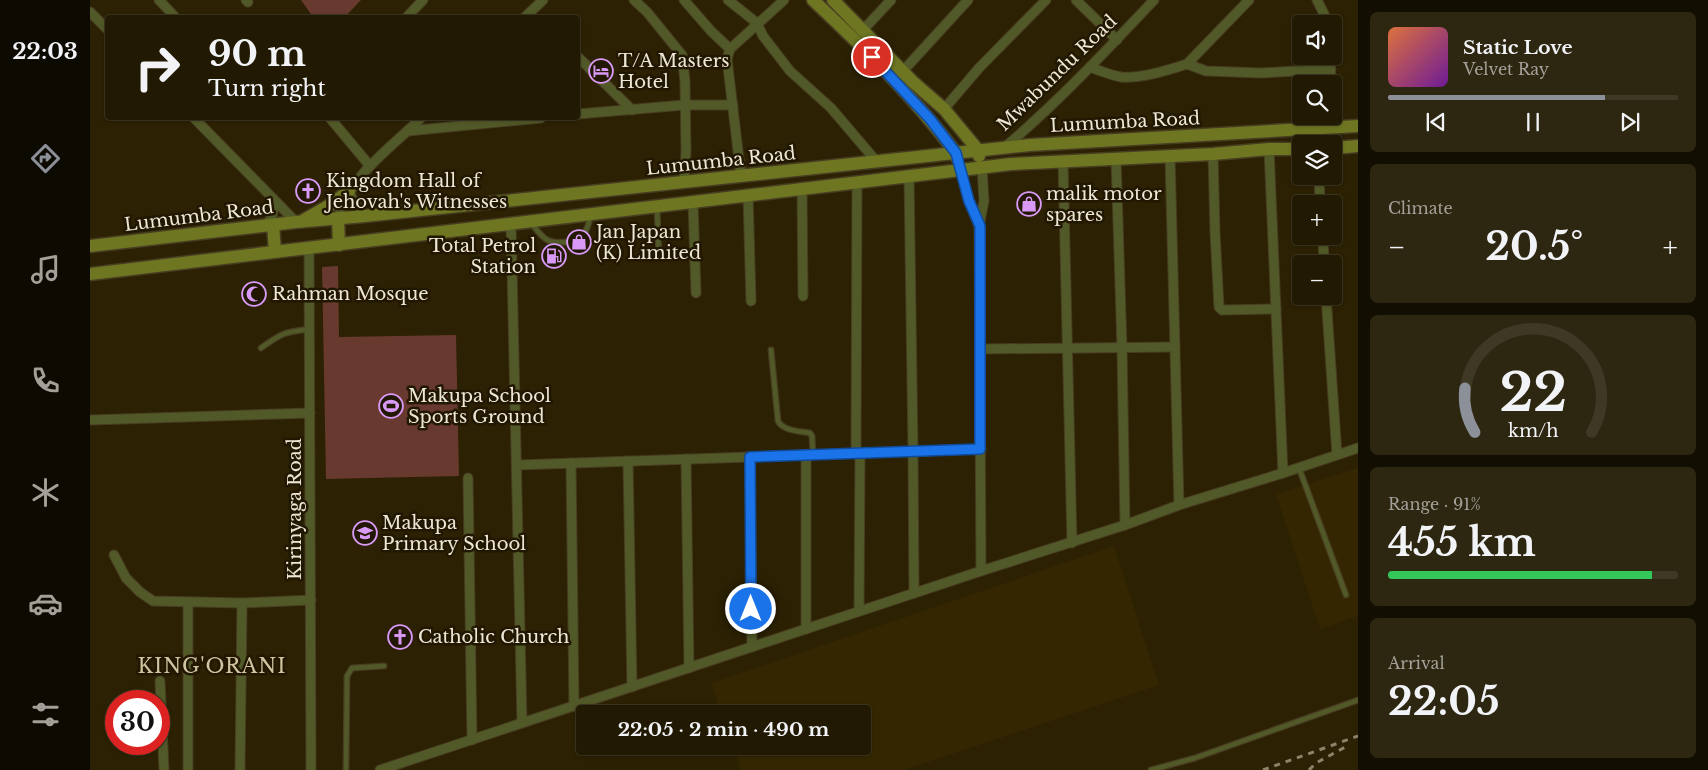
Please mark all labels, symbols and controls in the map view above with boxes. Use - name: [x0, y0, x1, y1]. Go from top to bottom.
- street label: Mwabundu Road: [993, 10, 1121, 136]
- map controls: [1292, 15, 1342, 305]
- button: sound: [1292, 15, 1342, 65]
- text: 90 m: [208, 32, 306, 75]
- icon: right: [125, 35, 190, 100]
- pin: [851, 36, 893, 78]
- text: Static Love: [1463, 36, 1573, 59]
- text: 22:03: [12, 38, 78, 65]
- icon: arrive: [858, 43, 886, 71]
- place label: T/A Masters Hotel: [618, 50, 730, 93]
- hotel icon: T/A Masters Hotel: [588, 58, 614, 84]
- text: Velvet Ray: [1463, 59, 1549, 79]
- text: Turn right: [208, 75, 326, 102]
- button: search: [1292, 75, 1342, 125]
- street label: Lumumba Road: [1049, 107, 1201, 137]
- icon: previous: [1422, 108, 1450, 136]
- icon: pause: [1519, 108, 1547, 136]
- icon: next: [1616, 108, 1644, 136]
- button: layers: [1292, 135, 1342, 185]
- icon: directions: [28, 141, 63, 176]
- street label: Lumumba Road: [645, 142, 797, 180]
- place label: Kingdom Hall of Jehovah's Witnesses: [324, 170, 507, 213]
- church icon: Kingdom Hall of Jehovah's Witnesses: [295, 178, 321, 204]
- place label: malik motor spares: [1046, 183, 1162, 226]
- shop icon: malik motor spares: [1016, 191, 1042, 217]
- button: +: [1292, 195, 1342, 245]
- street label: Lumumba Road: [123, 196, 275, 236]
- text: Climate: [1388, 198, 1453, 218]
- place label: Jan Japan (K) Limited: [594, 221, 701, 264]
- text: 20.5°: [1485, 223, 1583, 270]
- shop icon: Jan Japan (K) Limited: [566, 229, 592, 255]
- text: −: [1388, 230, 1406, 265]
- text: +: [1663, 230, 1678, 265]
- place label: Total Petrol Station: [429, 235, 536, 278]
- fuel station icon: Total Petrol Station: [541, 243, 567, 269]
- icon: music: [28, 252, 63, 287]
- button: −: [1292, 255, 1342, 305]
- mosque icon: Rahman Mosque: [241, 281, 267, 307]
- place label: Rahman Mosque: [272, 283, 429, 305]
- text: 22: [1499, 361, 1567, 425]
- icon: phone: [28, 363, 63, 398]
- place label: Makupa School Sports Ground: [408, 385, 551, 428]
- sports icon: Makupa School Sports Ground: [378, 393, 404, 419]
- text: km/h: [1508, 420, 1558, 442]
- street label: Kirinyaga Road: [284, 438, 306, 580]
- icon: climate: [28, 475, 63, 510]
- text: Range · 91%: [1388, 494, 1481, 514]
- place label: Makupa Primary School: [382, 512, 526, 555]
- text: 455 km: [1388, 519, 1536, 566]
- school or university icon: Makupa Primary School: [352, 520, 378, 546]
- position arrow: [724, 582, 776, 634]
- icon: car: [28, 586, 63, 621]
- church icon: Catholic Church: [387, 624, 413, 650]
- place label: Catholic Church: [418, 626, 569, 648]
- text: Arrival: [1388, 653, 1445, 673]
- district label: KING'ORANI: [137, 654, 287, 678]
- text: 22:05: [1388, 678, 1500, 725]
- speed limit sign: 30: [105, 690, 170, 755]
- icon: filters: [28, 697, 63, 732]
- text: 22:05 · 2 min · 490 m: [618, 718, 829, 741]

